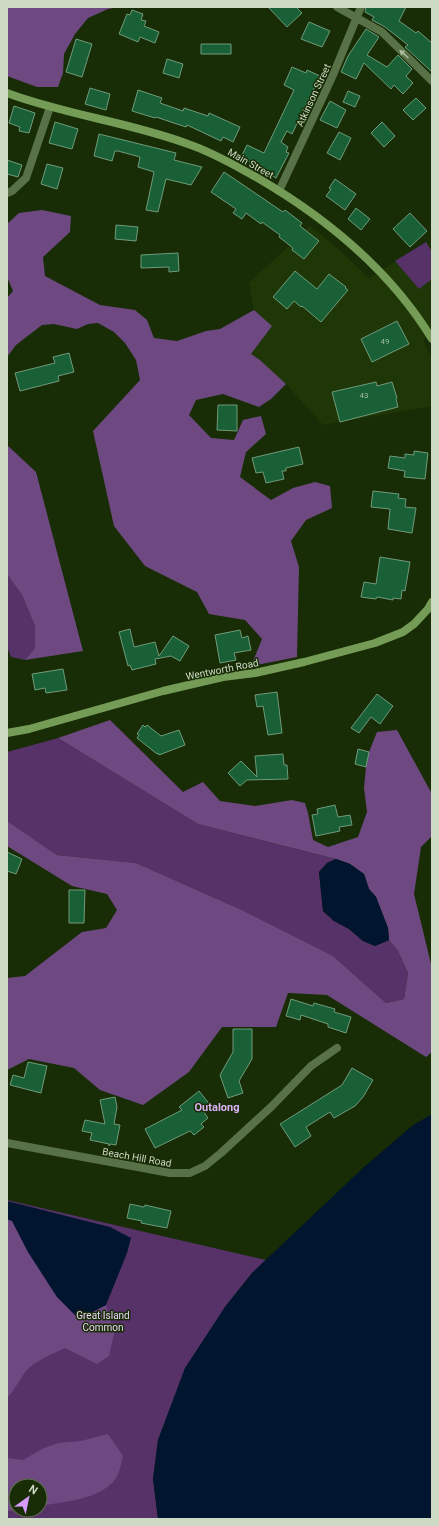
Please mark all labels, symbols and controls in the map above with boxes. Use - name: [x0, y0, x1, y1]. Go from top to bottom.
- one-way arrow: [399, 49, 409, 59]
- street label: Atkinson Street: [294, 62, 333, 128]
- street label: Main Street: [226, 146, 276, 181]
- house number: 49: [381, 337, 390, 346]
- house number: 43: [360, 391, 369, 400]
- street label: Wentworth Road: [185, 657, 259, 682]
- district label: Outalong: [195, 1101, 239, 1114]
- street label: Beach Hill Road: [101, 1146, 172, 1169]
- park label: Great Island Common: [76, 1310, 130, 1333]
- north arrow: [8, 1478, 48, 1518]
- text: N: [26, 1482, 40, 1498]

